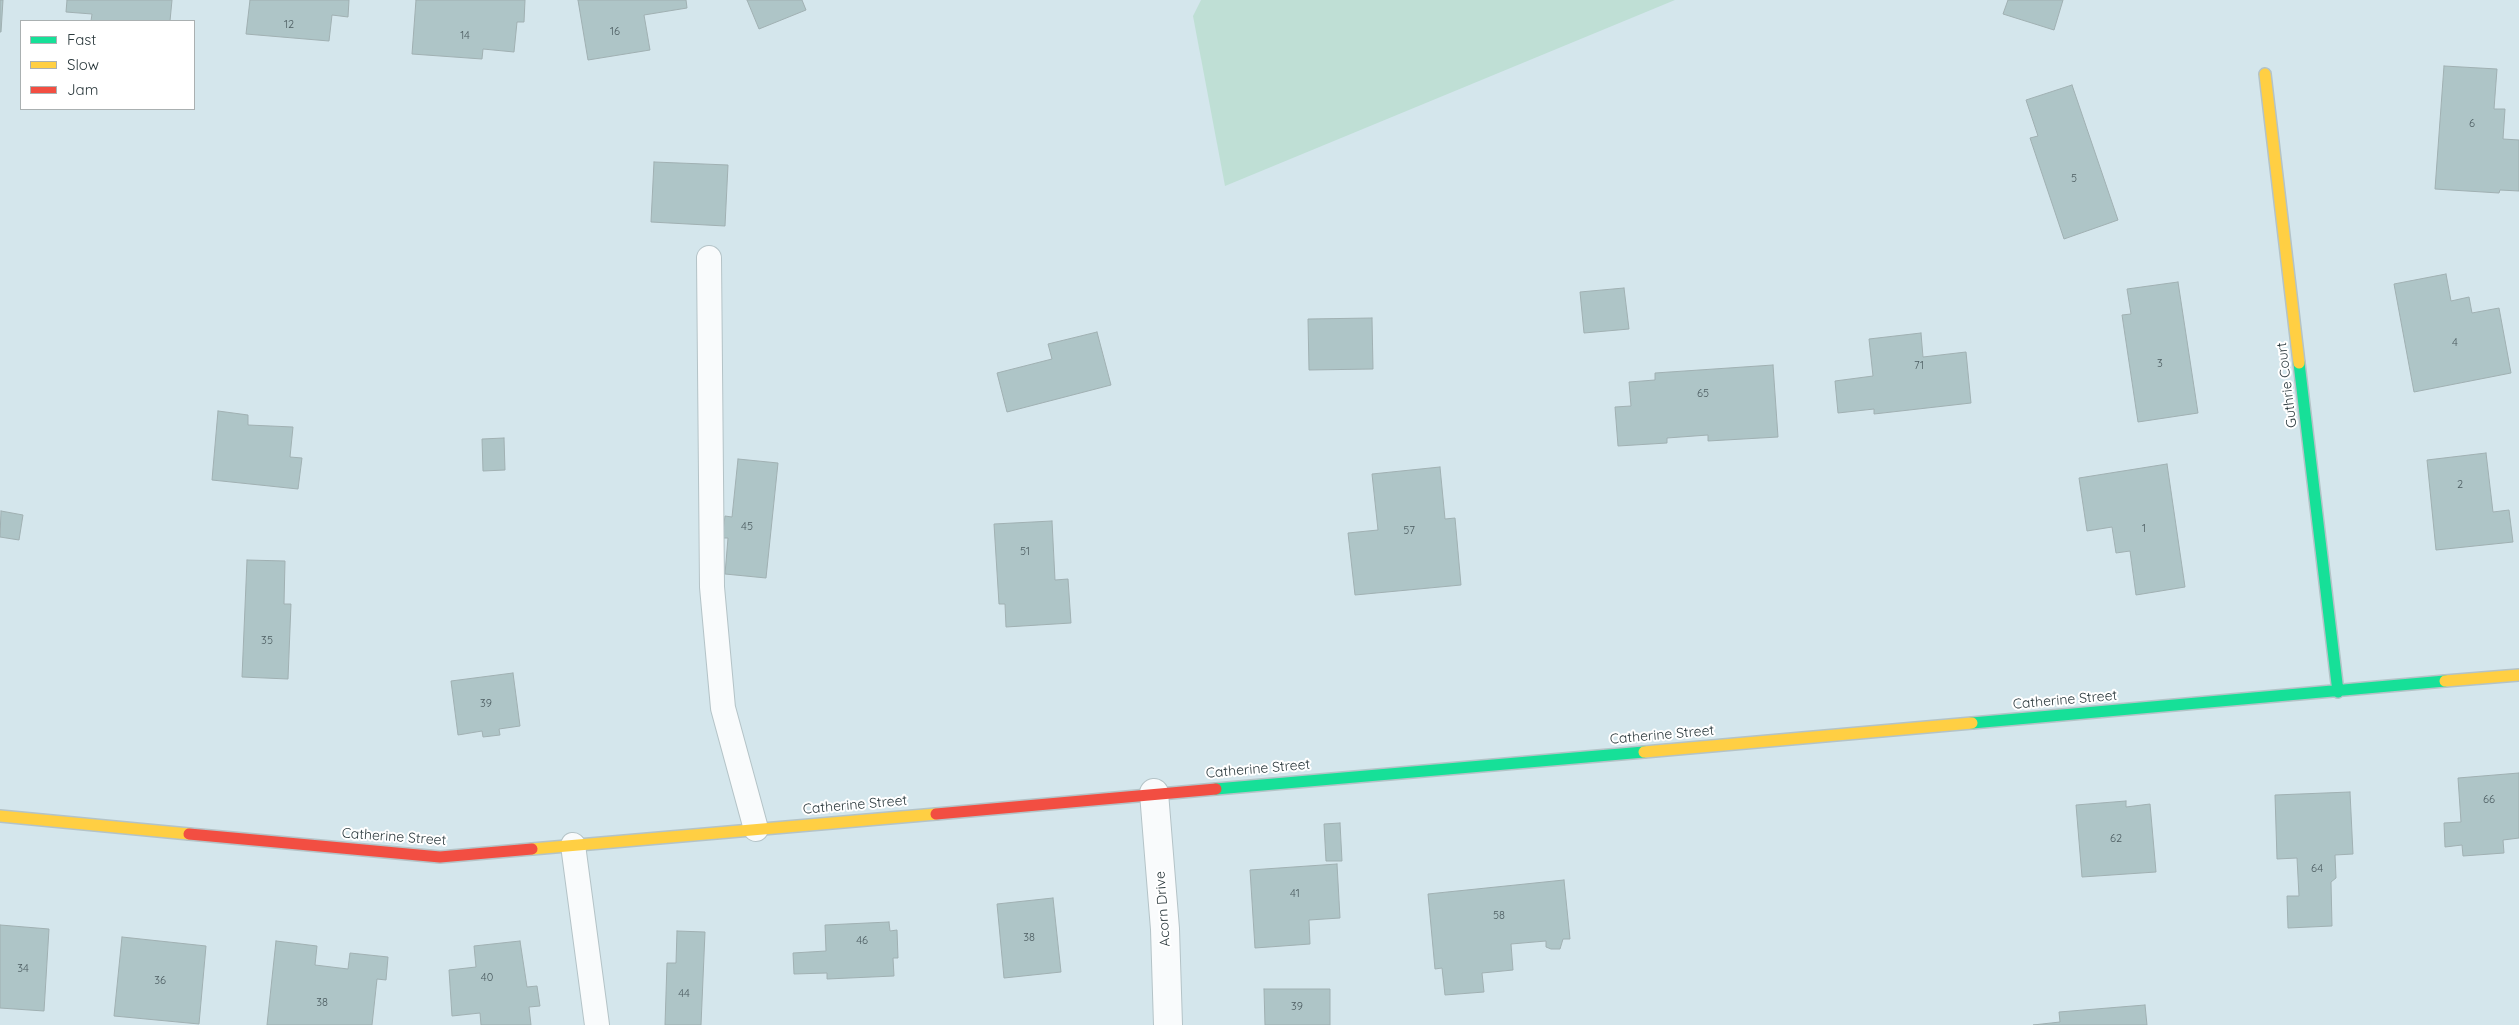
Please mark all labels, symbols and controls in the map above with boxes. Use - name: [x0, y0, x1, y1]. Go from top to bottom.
- house number: 12: [284, 18, 294, 32]
- legend: [20, 20, 195, 110]
- house number: 16: [610, 25, 620, 39]
- house number: 14: [460, 29, 470, 43]
- text: Fast: [67, 30, 96, 49]
- text: Slow: [67, 55, 99, 74]
- text: Jam: [67, 80, 98, 99]
- house number: 6: [2469, 117, 2475, 131]
- house number: 5: [2071, 172, 2077, 186]
- house number: 4: [2452, 336, 2458, 350]
- street label: Guthrie Court: [2273, 341, 2301, 429]
- house number: 3: [2157, 357, 2163, 371]
- house number: 71: [1914, 359, 1924, 373]
- house number: 65: [1697, 387, 1709, 401]
- house number: 2: [2457, 478, 2463, 492]
- house number: 45: [741, 520, 753, 534]
- house number: 1: [2142, 522, 2146, 536]
- house number: 57: [1403, 524, 1415, 538]
- house number: 51: [1020, 545, 1030, 559]
- house number: 35: [261, 634, 273, 648]
- street label: Catherine Street: [2012, 687, 2118, 713]
- house number: 39: [480, 697, 492, 711]
- street label: Catherine Street: [1609, 722, 1715, 748]
- street label: Catherine Street: [1205, 756, 1311, 782]
- street label: Catherine Street: [802, 792, 908, 818]
- house number: 66: [2483, 793, 2495, 807]
- street label: Catherine Street: [341, 825, 447, 849]
- house number: 62: [2110, 832, 2122, 846]
- house number: 64: [2311, 862, 2323, 876]
- street label: Acorn Drive: [1152, 871, 1174, 947]
- house number: 41: [1290, 887, 1300, 901]
- house number: 58: [1493, 909, 1505, 923]
- house number: 38: [1023, 931, 1035, 945]
- house number: 46: [856, 934, 868, 948]
- house number: 34: [17, 962, 29, 976]
- house number: 40: [481, 971, 493, 985]
- house number: 36: [154, 974, 166, 988]
- house number: 44: [678, 987, 690, 1001]
- house number: 38: [316, 996, 328, 1010]
- house number: 39: [1291, 1000, 1303, 1014]

